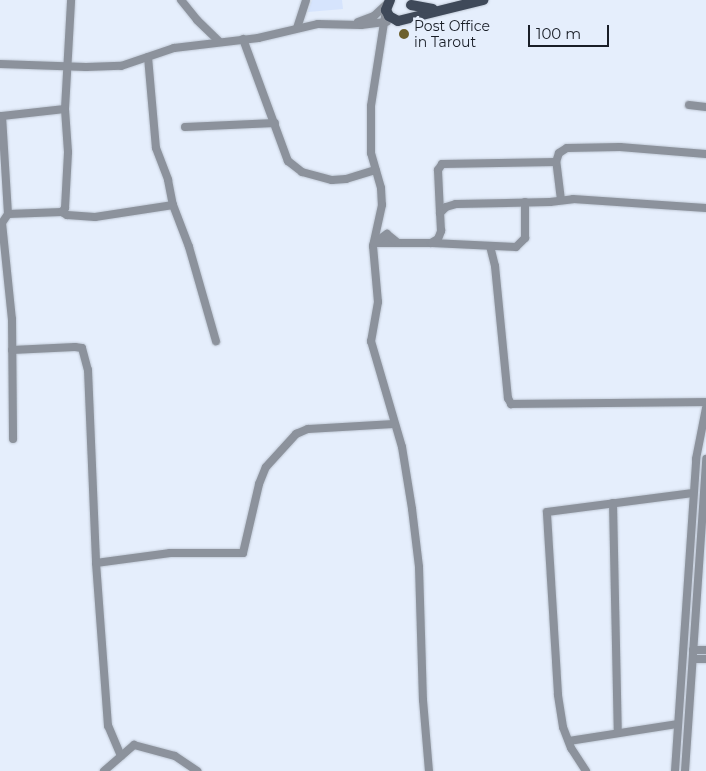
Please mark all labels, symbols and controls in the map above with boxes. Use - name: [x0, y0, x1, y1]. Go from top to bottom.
- scale bar: [531, 15, 612, 47]
- place label: Post Office in Tarout: [414, 18, 490, 50]
- text: 100 m: [536, 24, 581, 43]
- marker: Post Office in Tarout: [398, 28, 410, 40]

